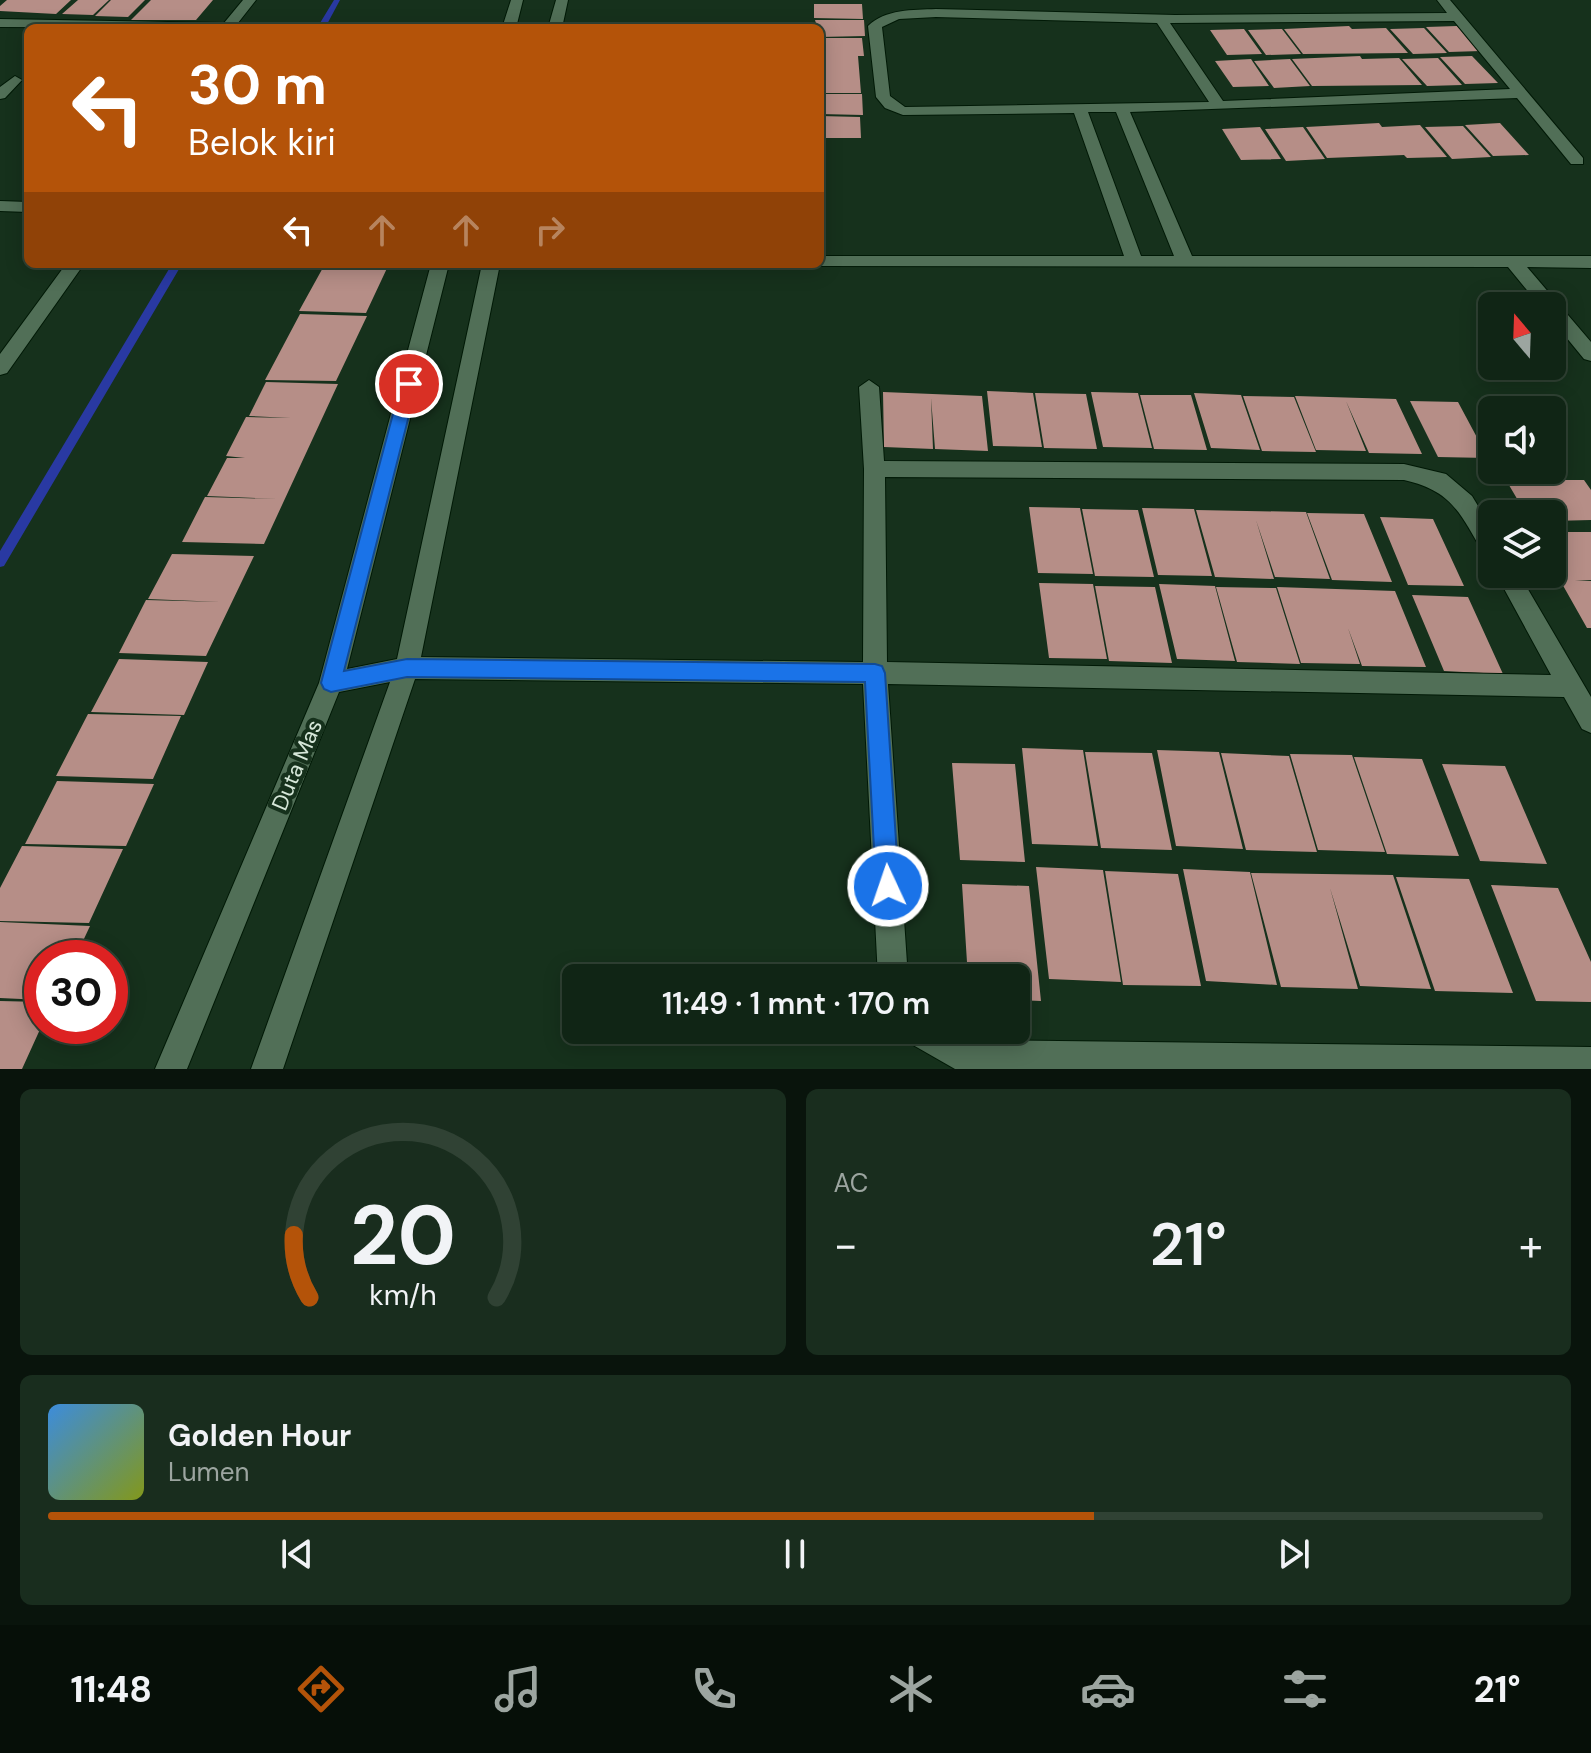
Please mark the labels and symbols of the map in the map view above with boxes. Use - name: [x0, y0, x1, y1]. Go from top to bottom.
- north arrow: [1478, 292, 1566, 380]
- pin: [375, 350, 443, 418]
- street label: Duta Mas: [265, 715, 329, 815]
- position arrow: [846, 844, 930, 928]
- speed limit sign: 30: [24, 940, 128, 1044]

